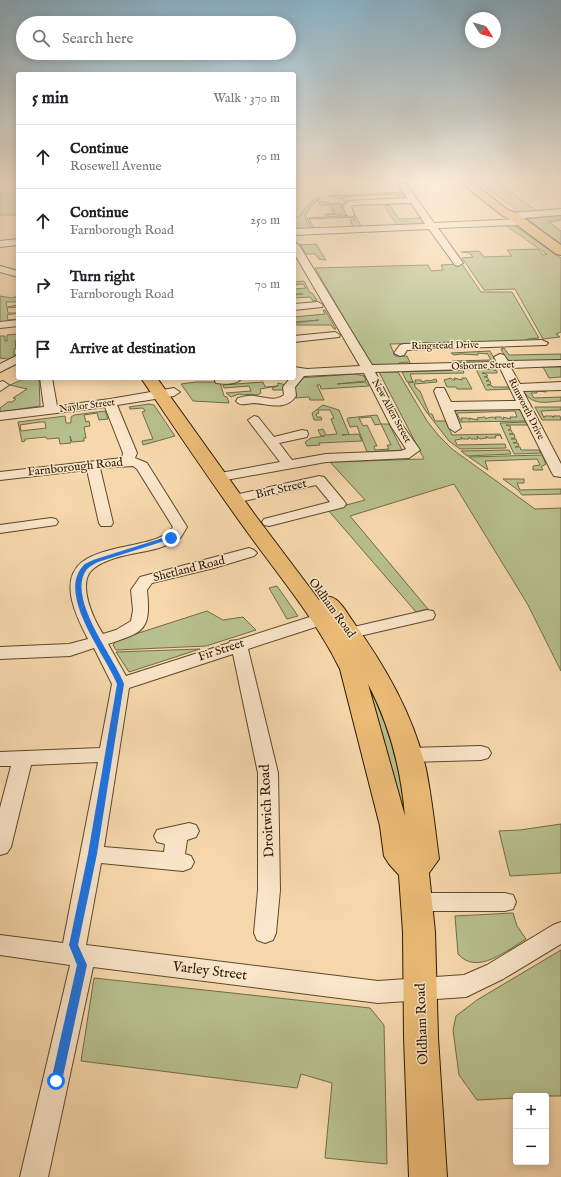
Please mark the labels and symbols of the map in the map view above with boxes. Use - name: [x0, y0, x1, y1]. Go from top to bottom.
- north arrow: [465, 12, 501, 48]
- street label: Ringstead Drive: [411, 339, 479, 353]
- street label: Osborne Street: [451, 358, 515, 374]
- street label: Rimworth Drive: [505, 376, 547, 442]
- street label: New Allen Street: [368, 377, 414, 446]
- street label: Naylor Street: [58, 396, 116, 416]
- street label: Farnborough Road: [27, 454, 124, 479]
- street label: Birt Street: [254, 476, 308, 502]
- route end: [162, 529, 180, 547]
- street label: Shetland Road: [152, 553, 227, 585]
- street label: Oldham Road: [305, 575, 359, 641]
- street label: Fir Street: [196, 636, 246, 664]
- street label: Droitwich Road: [256, 763, 278, 858]
- street label: Varley Street: [171, 957, 248, 984]
- street label: Oldham Road: [412, 982, 432, 1065]
- route start: [47, 1072, 65, 1090]

